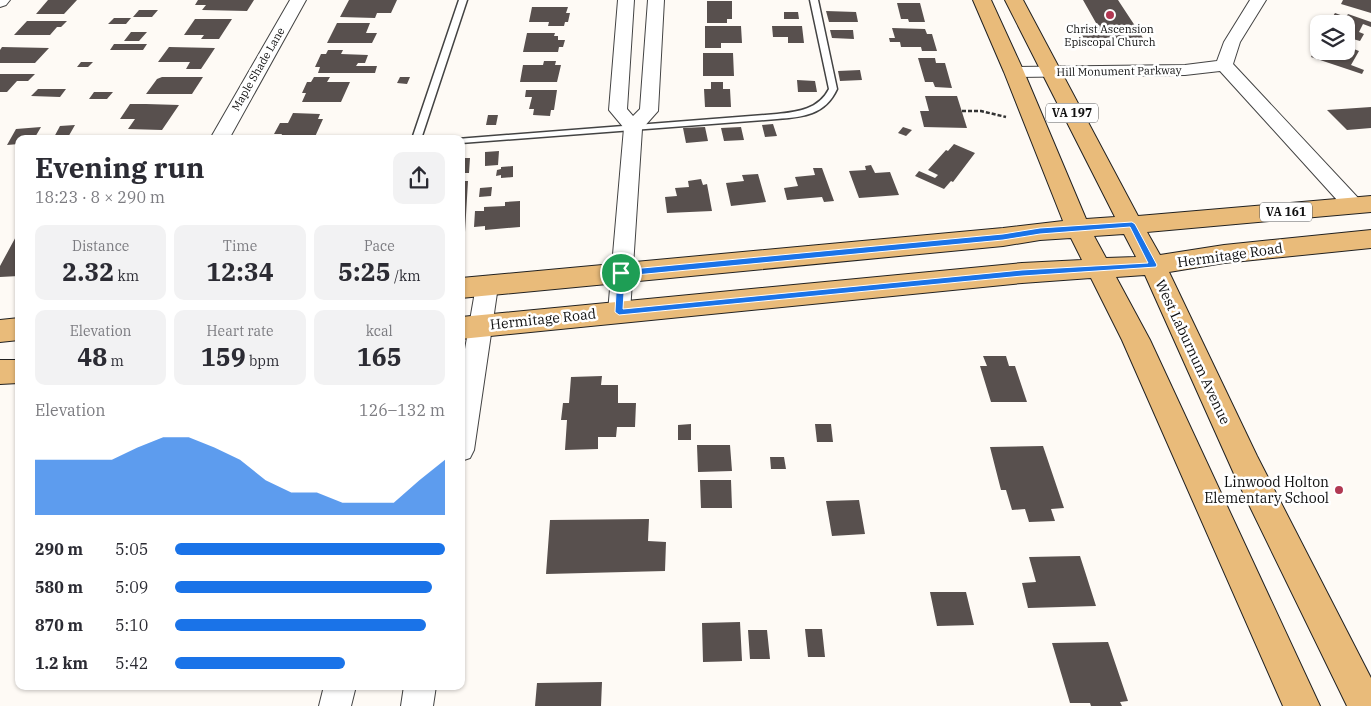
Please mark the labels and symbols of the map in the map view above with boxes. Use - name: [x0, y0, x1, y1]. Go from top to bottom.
- marker: Christ Ascension Episcopal Church: [1104, 9, 1116, 21]
- place label: Christ Ascension Episcopal Church: [1064, 22, 1156, 49]
- street label: Maple Shade Lane: [228, 25, 288, 113]
- street label: Hill Monument Parkway: [1056, 63, 1182, 79]
- road number: VA 197: [1046, 104, 1098, 122]
- road number: VA 161: [1260, 202, 1312, 222]
- street label: Hermitage Road: [1176, 239, 1285, 271]
- pin: [600, 252, 642, 294]
- street label: West Laburnum Avenue: [1151, 277, 1235, 427]
- street label: Hermitage Road: [489, 304, 597, 334]
- place label: Linwood Holton Elementary School: [1204, 473, 1329, 507]
- marker: Linwood Holton Elementary School: [1333, 484, 1345, 496]

